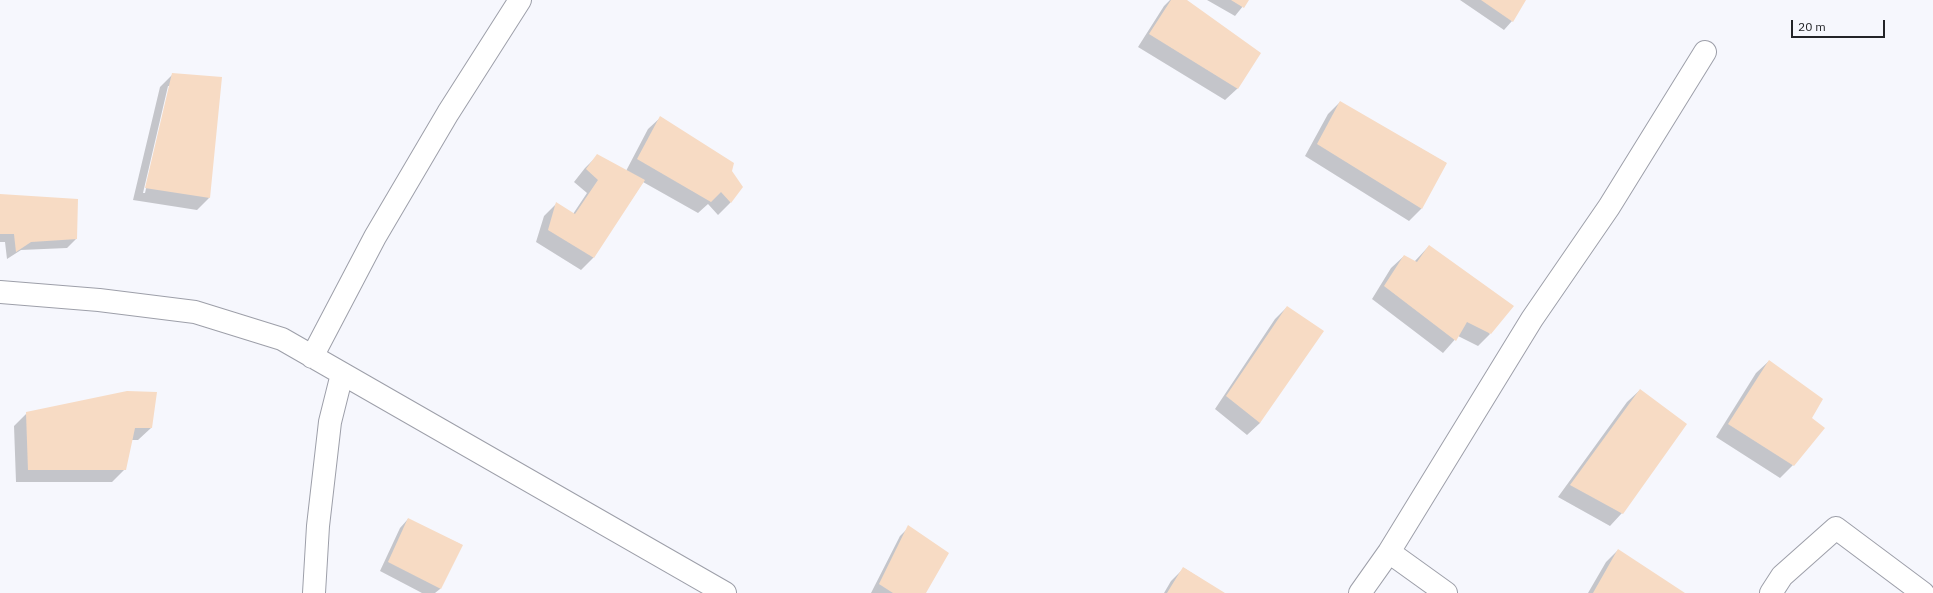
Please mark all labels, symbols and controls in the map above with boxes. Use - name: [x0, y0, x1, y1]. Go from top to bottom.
- scale bar: [1793, 12, 1887, 38]
- text: 20 m: [1798, 19, 1826, 34]

